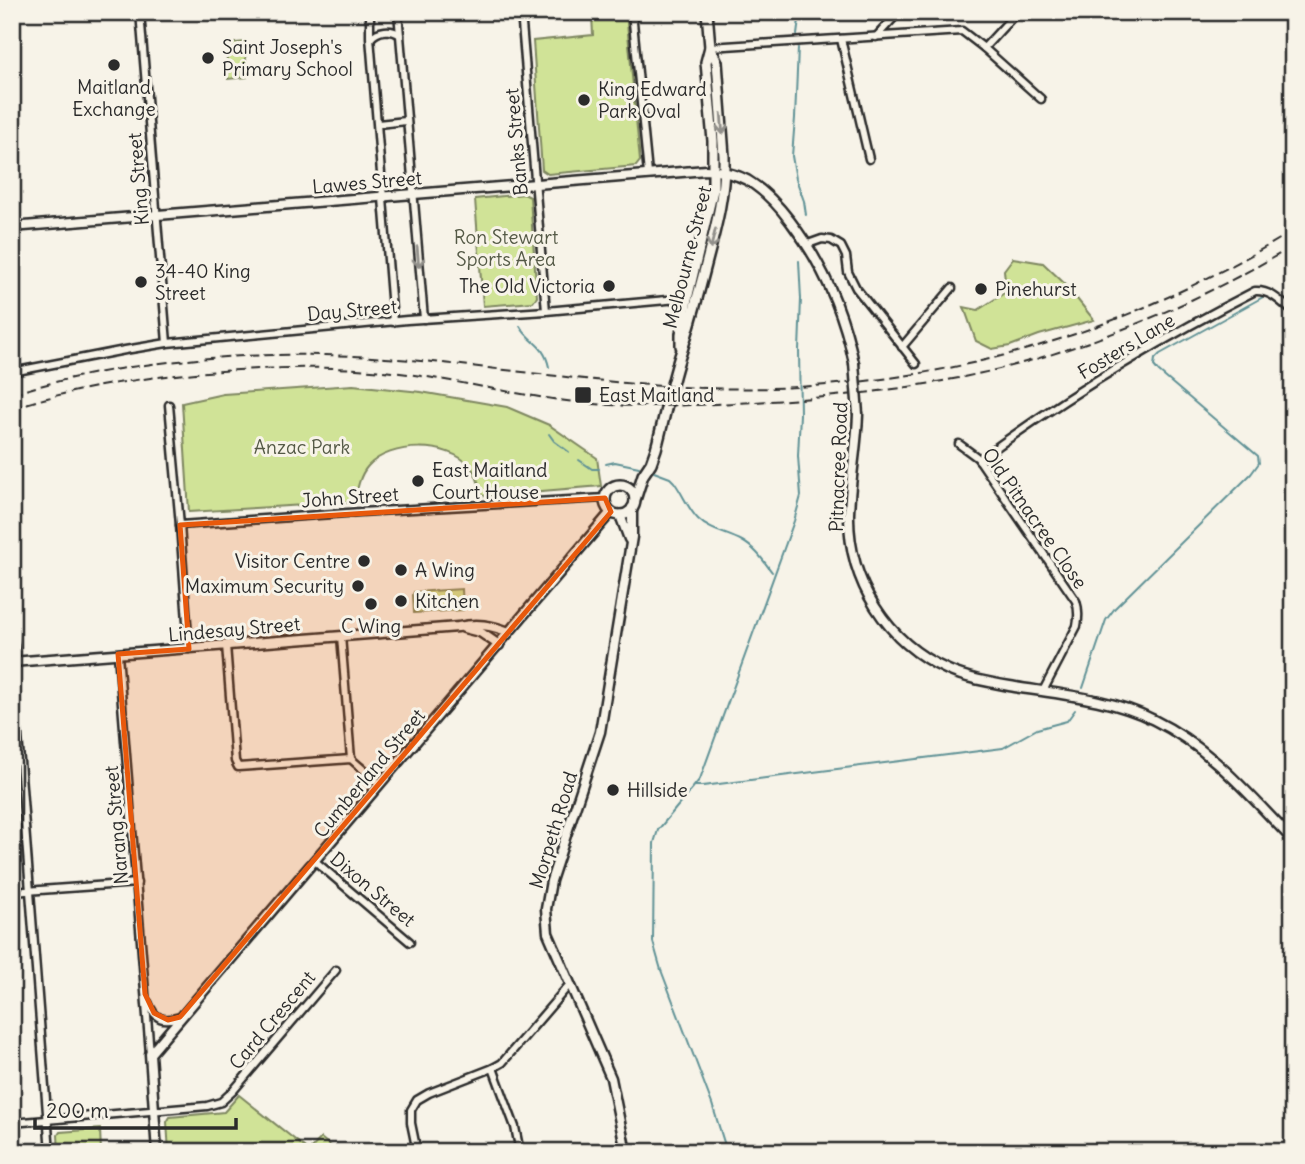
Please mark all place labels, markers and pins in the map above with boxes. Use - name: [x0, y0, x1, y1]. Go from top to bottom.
- place label: Saint Joseph's Primary School: [222, 35, 353, 81]
- marker: Saint Joseph's Primary School: [200, 50, 216, 66]
- marker: Maitland Exchange: [106, 57, 122, 73]
- place label: Maitland Exchange: [72, 75, 156, 121]
- place label: King Edward Park Oval: [598, 77, 707, 123]
- marker: King Edward Park Oval: [576, 92, 592, 108]
- place label: 34-40 King Street: [155, 259, 251, 305]
- marker: 34-40 King Street: [133, 274, 149, 290]
- place label: The Old Victoria: [459, 274, 595, 298]
- place label: Pinehurst: [995, 277, 1077, 301]
- marker: The Old Victoria: [601, 278, 617, 294]
- marker: Pinehurst: [973, 281, 989, 297]
- place label: East Maitland: [599, 383, 714, 407]
- marker: East Maitland: [573, 385, 593, 405]
- place label: East Maitland Court House: [432, 458, 547, 504]
- marker: East Maitland Court House: [410, 473, 426, 489]
- place label: Visitor Centre: [235, 549, 350, 573]
- marker: Visitor Centre: [356, 553, 372, 569]
- place label: A Wing: [415, 558, 475, 582]
- marker: A Wing: [393, 562, 409, 578]
- place label: Maximum Security: [185, 574, 344, 598]
- marker: Maximum Security: [350, 578, 366, 594]
- place label: Kitchen: [415, 589, 479, 613]
- marker: Kitchen: [393, 593, 409, 609]
- marker: C Wing: [363, 596, 379, 612]
- place label: C Wing: [341, 614, 401, 638]
- place label: Hillside: [627, 778, 688, 802]
- marker: Hillside: [605, 782, 621, 798]

